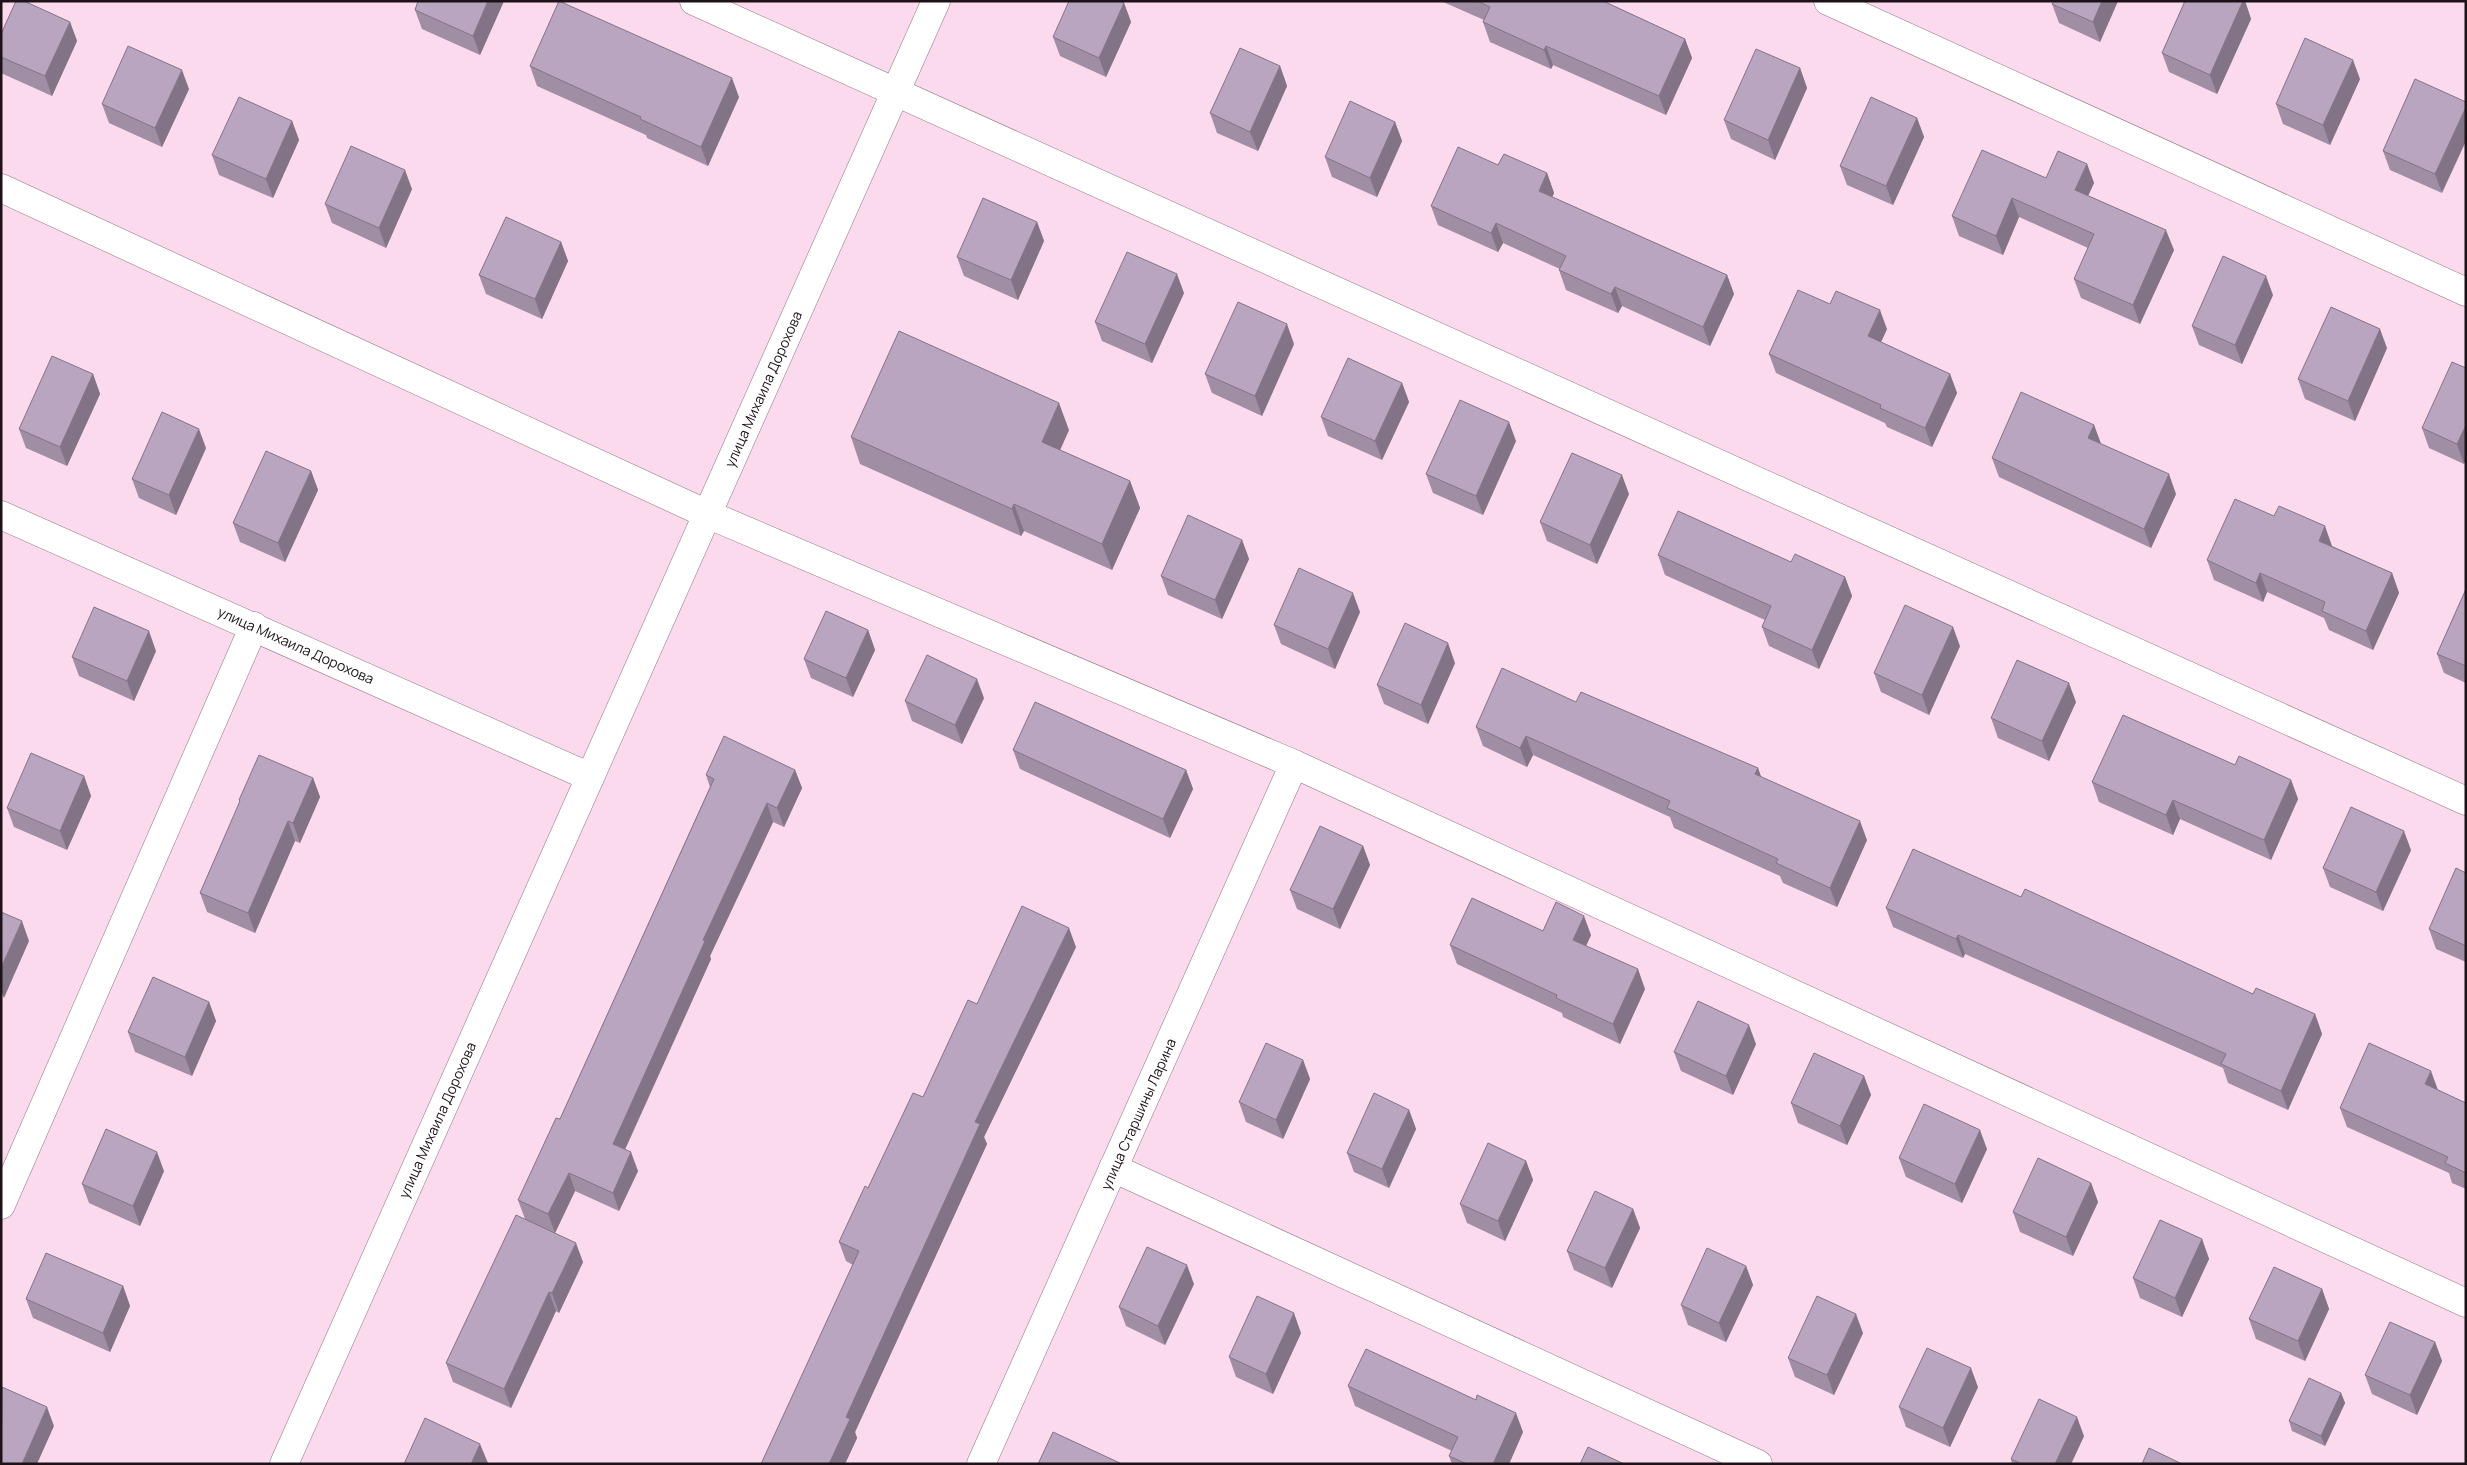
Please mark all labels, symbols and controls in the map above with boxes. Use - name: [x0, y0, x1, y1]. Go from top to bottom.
- street label: улица Михаила Дорохова: [720, 308, 806, 470]
- street label: улица Михаила Дорохова: [215, 602, 377, 688]
- street label: улица Старшины Ларина: [1096, 1035, 1180, 1193]
- street label: улица Михаила Дорохова: [394, 1039, 480, 1201]

